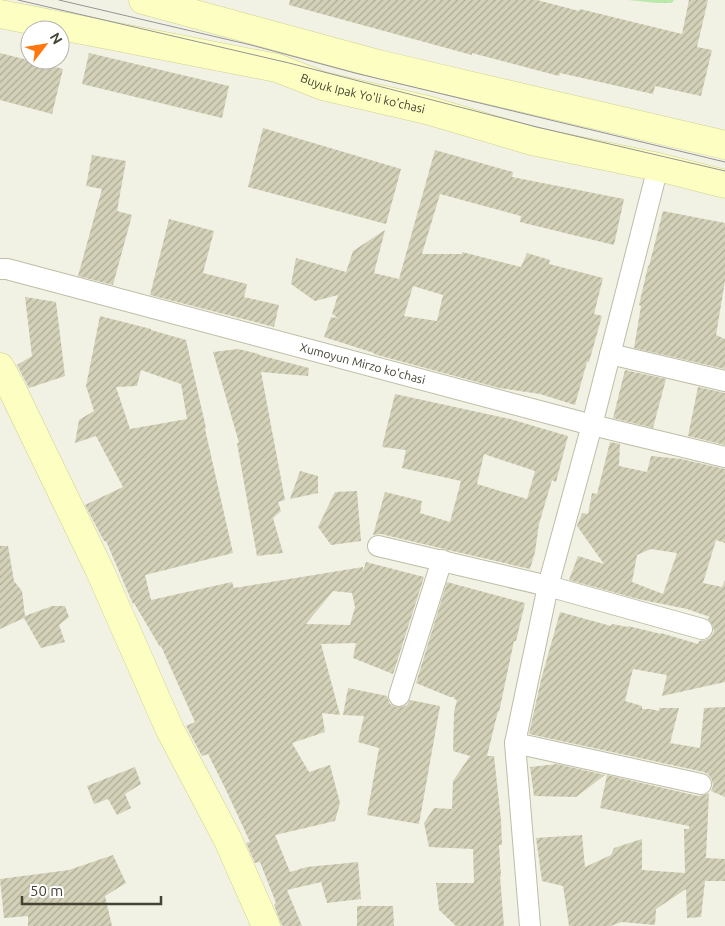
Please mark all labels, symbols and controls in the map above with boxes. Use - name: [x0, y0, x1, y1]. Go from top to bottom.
- north arrow: [20, 20, 70, 70]
- text: N: [47, 30, 66, 47]
- street label: Buyuk Ipak Yo'li ko'chasi: [299, 71, 426, 115]
- street label: Xumoyun Mirzo ko'chasi: [299, 340, 427, 386]
- scale bar: [22, 874, 161, 906]
- text: 50 m: [30, 882, 63, 899]

